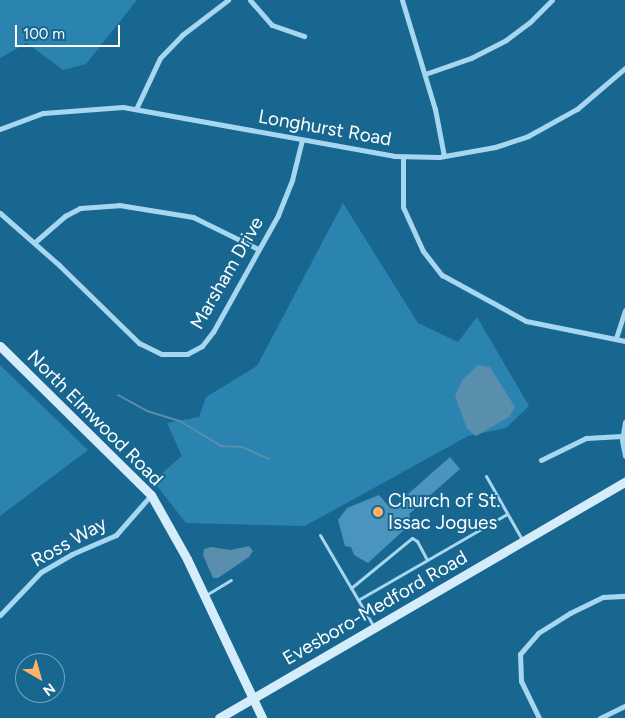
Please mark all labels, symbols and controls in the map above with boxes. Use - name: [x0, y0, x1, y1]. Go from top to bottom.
- scale bar: [18, 15, 122, 47]
- text: 100 m: [23, 25, 65, 43]
- street label: Longhurst Road: [257, 105, 393, 151]
- street label: Marsham Drive: [186, 213, 268, 333]
- street label: North Elmwood Road: [22, 345, 168, 491]
- place label: Church of St. Issac Jogues: [388, 490, 500, 534]
- marker: Church of St. Issac Jogues: [372, 506, 384, 518]
- street label: Ross Way: [27, 512, 111, 572]
- street label: Evesboro-Medford Road: [279, 546, 471, 670]
- north arrow: [15, 653, 65, 703]
- text: N: [39, 679, 58, 699]

